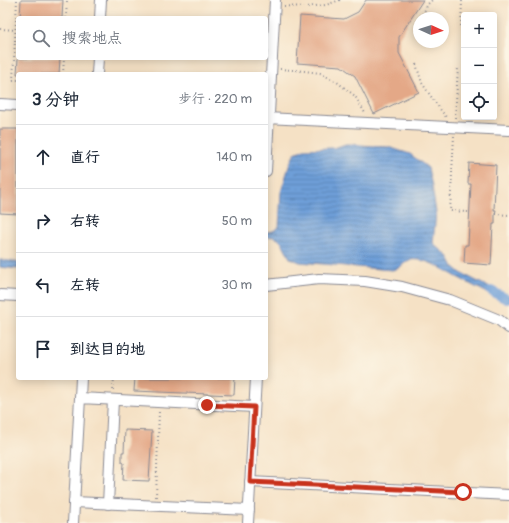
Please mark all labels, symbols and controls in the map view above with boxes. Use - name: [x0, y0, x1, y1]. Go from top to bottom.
- north arrow: [413, 12, 449, 48]
- map controls: [461, 12, 497, 120]
- button: +: [461, 12, 497, 48]
- search box: [16, 16, 268, 60]
- icon: search: [30, 27, 52, 49]
- text: 搜索地点: [62, 29, 122, 48]
- button: −: [461, 48, 497, 84]
- button: locate: [461, 84, 497, 120]
- text: 3 分钟: [32, 89, 79, 110]
- text: 步行 · 220 m: [178, 91, 252, 107]
- icon: ahead: [32, 146, 54, 168]
- text: 直行: [70, 148, 100, 167]
- text: 140 m: [216, 149, 252, 165]
- icon: right: [32, 210, 54, 232]
- text: 右转: [70, 212, 100, 231]
- text: 50 m: [222, 213, 252, 229]
- icon: left: [32, 274, 54, 296]
- text: 左转: [70, 276, 100, 295]
- text: 30 m: [222, 277, 252, 293]
- icon: arrive: [32, 338, 54, 360]
- text: 到达目的地: [70, 340, 145, 359]
- route end: [198, 396, 216, 414]
- route start: [454, 483, 472, 501]

